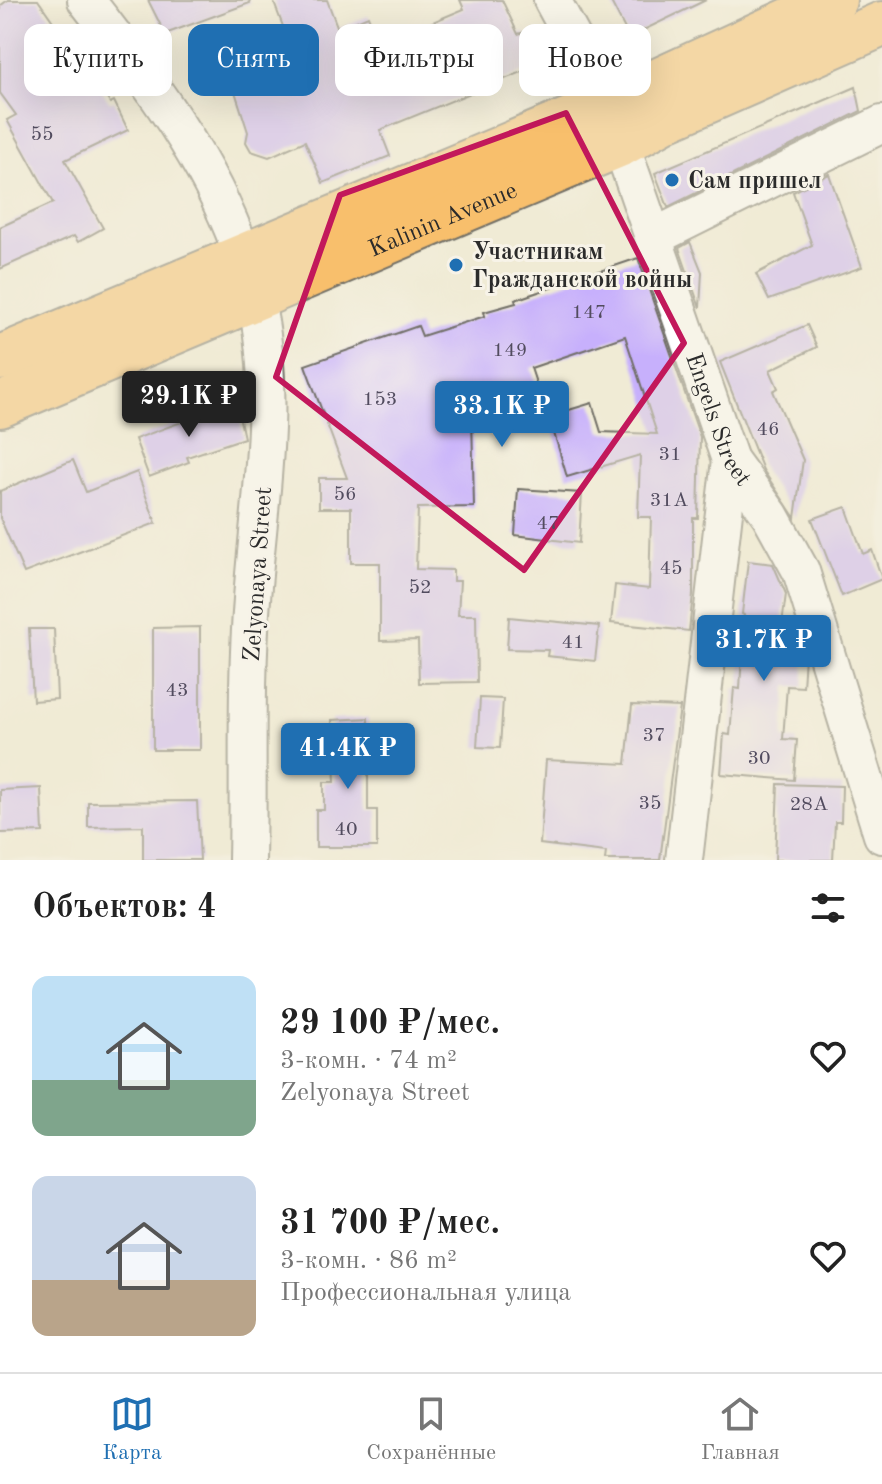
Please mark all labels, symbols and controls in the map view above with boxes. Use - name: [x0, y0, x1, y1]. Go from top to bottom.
- chip: Купить: [24, 24, 172, 96]
- chip: Снять: [188, 24, 319, 96]
- chip: Фильтры: [335, 24, 503, 96]
- chip: Новое: [519, 24, 651, 96]
- house number: 55: [30, 125, 54, 145]
- place label: Сам пришел: [688, 170, 822, 194]
- marker: Сам пришел: [663, 171, 681, 189]
- street label: Kalinin Avenue: [366, 179, 521, 263]
- place label: Участникам Гражданской войны: [472, 241, 693, 293]
- marker: Участникам Гражданской войны: [447, 256, 465, 274]
- house number: 147: [572, 303, 606, 323]
- house number: 149: [493, 341, 527, 361]
- street label: Engels Street: [680, 350, 755, 491]
- pin: 29.1K ₽: [115, 371, 263, 439]
- pin: 33.1K ₽: [428, 381, 576, 449]
- text: 29.1K ₽: [140, 384, 238, 410]
- house number: 153: [363, 390, 397, 410]
- text: 33.1K ₽: [453, 394, 551, 420]
- house number: 46: [756, 420, 780, 440]
- house number: 31: [658, 445, 682, 465]
- house number: 56: [333, 485, 357, 505]
- street label: Zelyonaya Street: [241, 486, 277, 662]
- house number: 31А: [650, 491, 688, 511]
- house number: 47: [536, 514, 560, 534]
- house number: 45: [659, 559, 683, 579]
- house number: 52: [408, 578, 432, 598]
- pin: 31.7K ₽: [690, 615, 838, 683]
- text: 31.7K ₽: [715, 628, 813, 654]
- house number: 41: [561, 633, 585, 653]
- house number: 43: [165, 681, 189, 701]
- pin: 41.4K ₽: [274, 723, 422, 791]
- house number: 37: [642, 726, 666, 746]
- text: 41.4K ₽: [299, 736, 397, 762]
- house number: 30: [747, 749, 771, 769]
- house number: 35: [638, 794, 662, 814]
- house number: 28А: [790, 795, 828, 815]
- house number: 40: [334, 820, 358, 840]
- icon: filters: [806, 886, 850, 930]
- text: Объектов: 4: [32, 891, 217, 925]
- text: 29 100 ₽/мес.: [280, 1007, 500, 1041]
- icon: home: [96, 1008, 192, 1104]
- icon: heart: [806, 1034, 850, 1078]
- text: 3-комн. · 74 m²: [280, 1048, 457, 1074]
- text: Zelyonaya Street: [280, 1080, 470, 1106]
- text: 31 700 ₽/мес.: [280, 1207, 500, 1241]
- icon: home: [96, 1208, 192, 1304]
- icon: heart: [806, 1234, 850, 1278]
- text: 3-комн. · 86 m²: [280, 1248, 457, 1274]
- text: Профессиональная улица: [280, 1280, 571, 1306]
- tab: Карта: [102, 1392, 162, 1467]
- tab: Сохранённые: [366, 1392, 496, 1467]
- tab: Главная: [701, 1392, 780, 1467]

